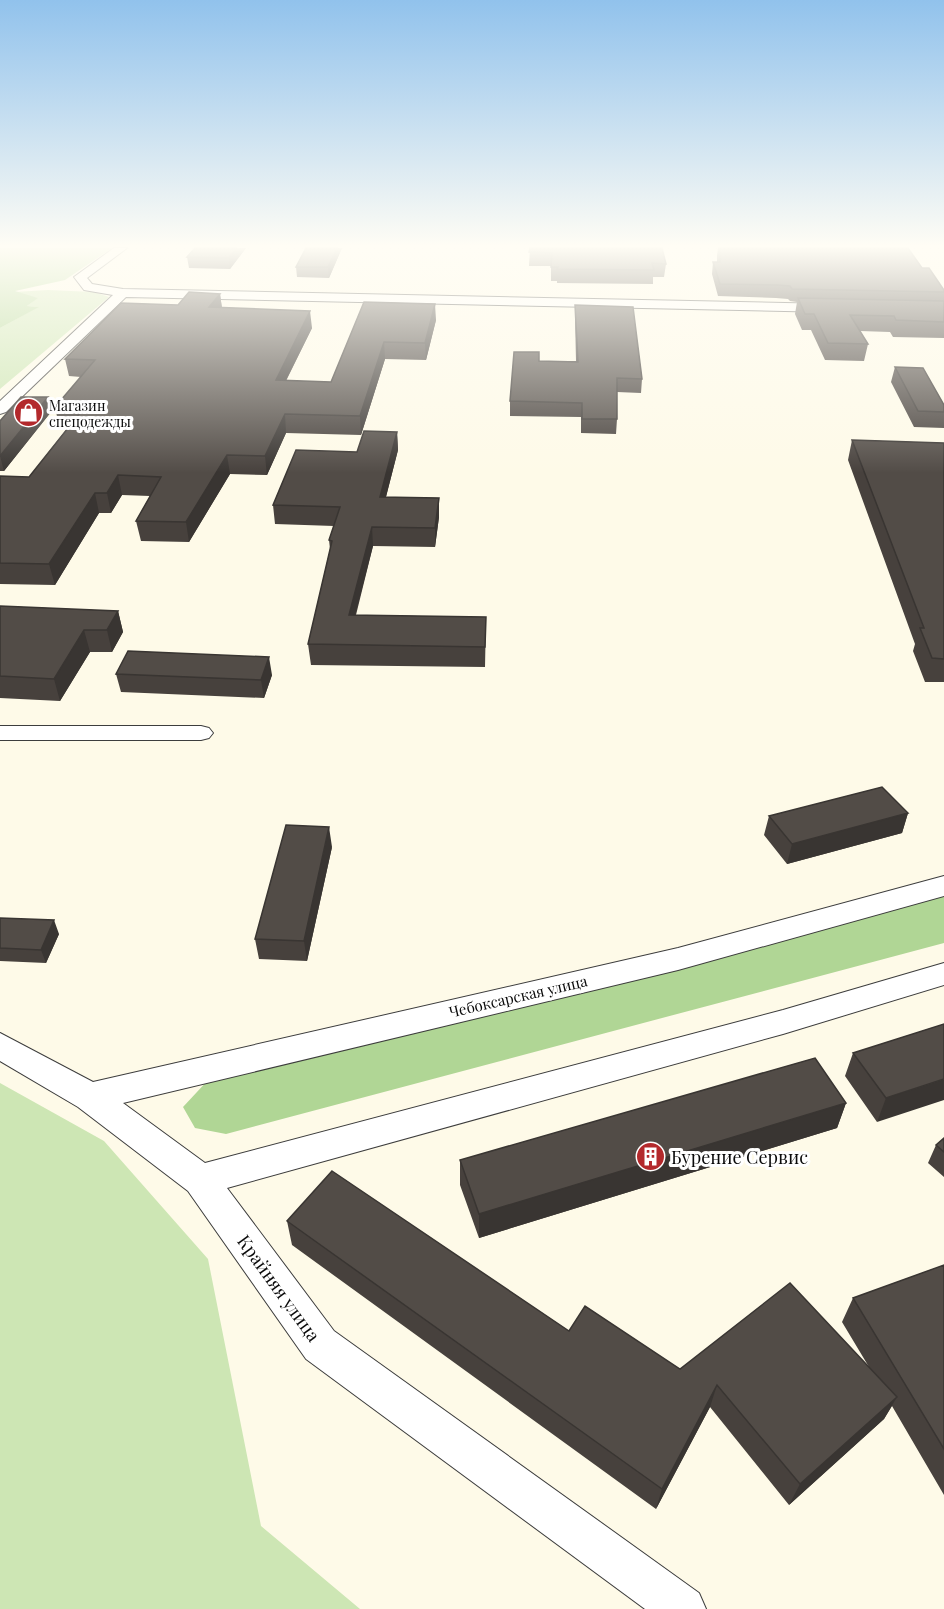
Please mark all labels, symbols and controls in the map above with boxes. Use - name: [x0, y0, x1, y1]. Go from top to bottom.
- place label: Магазин спецодежды: [49, 396, 131, 431]
- shop icon: Магазин спецодежды: [12, 397, 44, 429]
- street label: Чебоксарская улица: [447, 970, 590, 1022]
- building icon: Бурение Сервис: [634, 1141, 666, 1173]
- place label: Бурение Сервис: [671, 1145, 808, 1169]
- street label: Крайняя улица: [232, 1230, 326, 1346]

